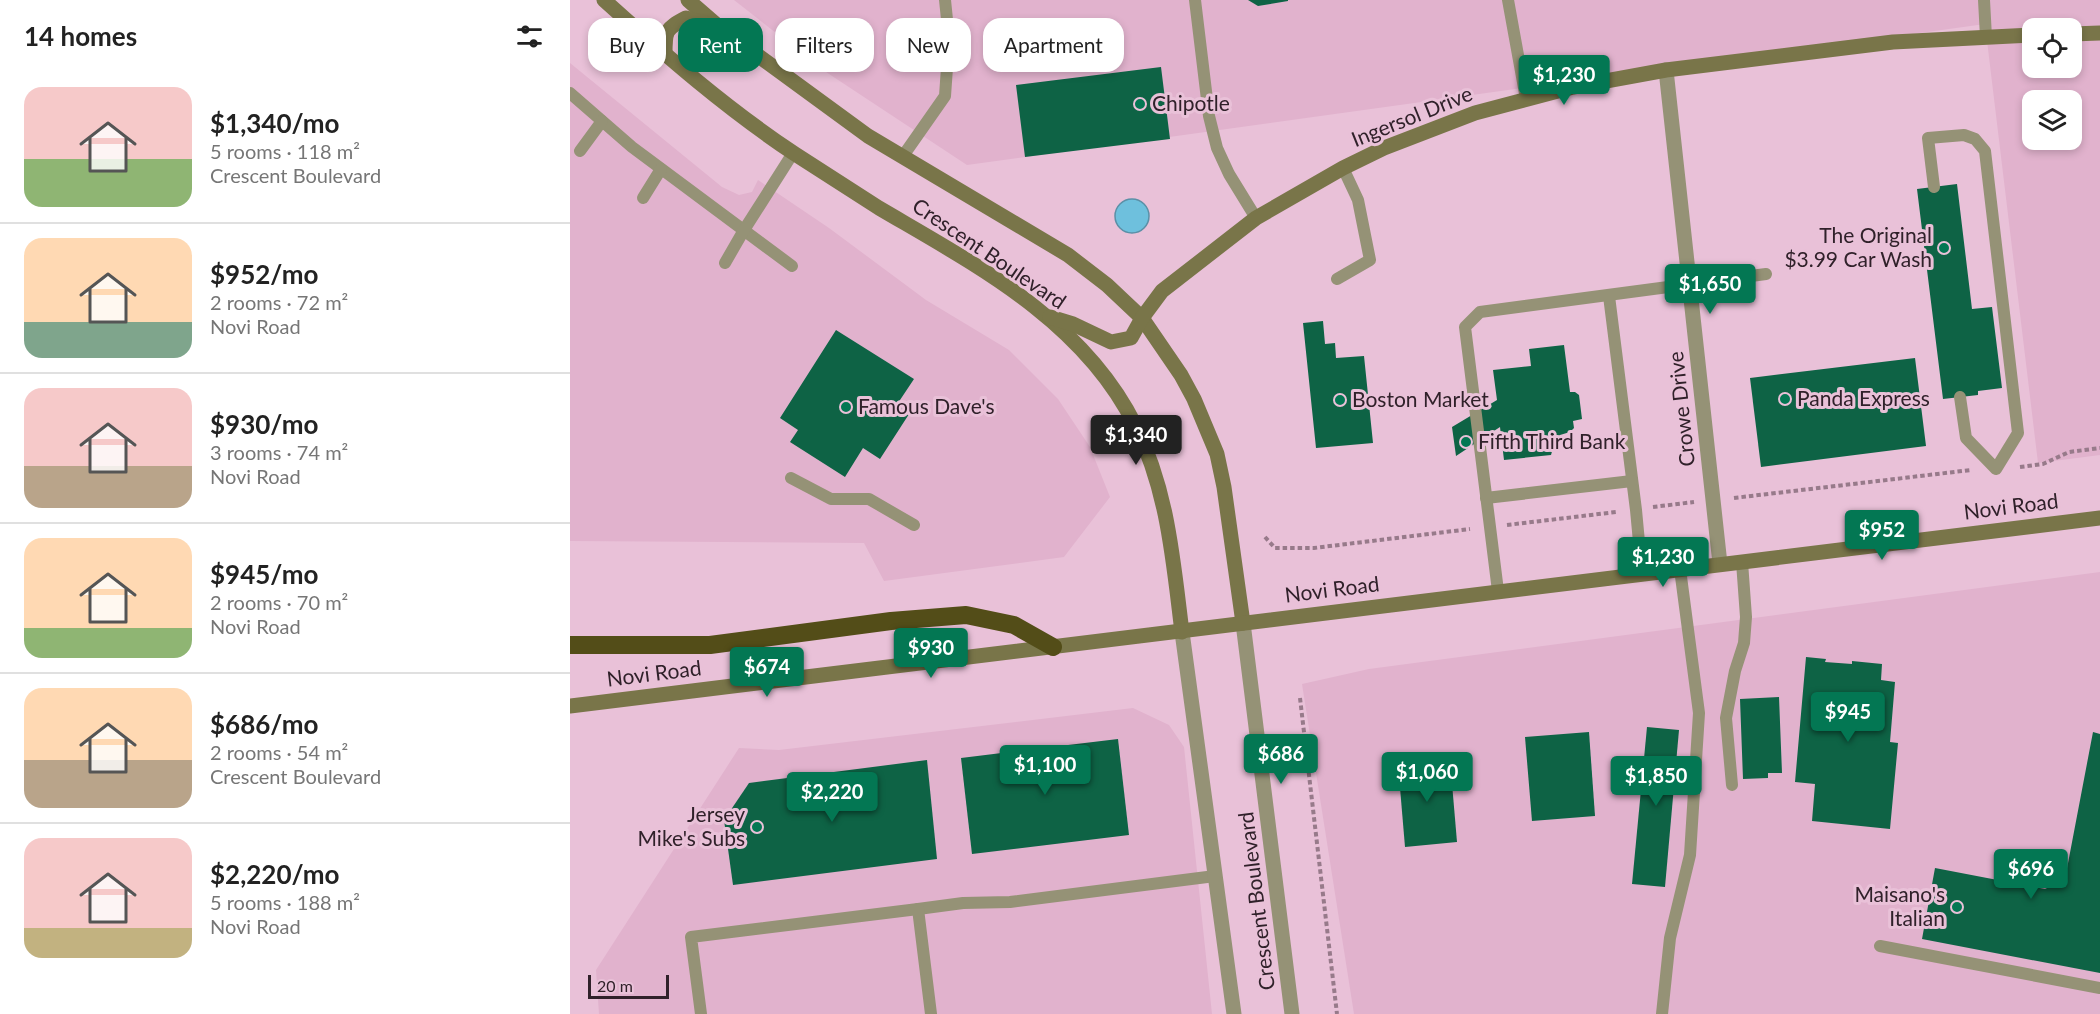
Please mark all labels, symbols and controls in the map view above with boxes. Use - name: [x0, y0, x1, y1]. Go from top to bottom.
- chip: Buy: [588, 18, 666, 72]
- chip: Rent: [678, 18, 763, 72]
- chip: Filters: [775, 18, 874, 72]
- chip: New: [886, 18, 971, 72]
- chip: Apartment: [983, 18, 1124, 72]
- map controls: [2022, 18, 2082, 150]
- button: locate: [2022, 18, 2082, 78]
- text: 14 homes: [24, 20, 137, 52]
- icon: filters: [513, 20, 546, 53]
- pin: $1,230: [1515, 55, 1613, 106]
- text: $1,230: [1533, 62, 1595, 86]
- street label: Ingersol Drive: [1347, 80, 1476, 151]
- place label: Chipotle: [1152, 90, 1230, 115]
- button: layers: [2022, 90, 2082, 150]
- marker: Chipotle: [1133, 97, 1147, 111]
- text: $1,340/mo: [210, 107, 340, 139]
- icon: home: [72, 111, 144, 183]
- text: 5 rooms · 118 m²: [210, 139, 360, 163]
- text: Crescent Boulevard: [210, 163, 381, 187]
- street label: Crescent Boulevard: [908, 192, 1071, 313]
- place label: The Original $3.99 Car Wash: [1784, 222, 1932, 271]
- marker: The Original $3.99 Car Wash: [1937, 241, 1951, 255]
- text: $952/mo: [210, 258, 318, 290]
- icon: home: [72, 262, 144, 334]
- pin: $1,650: [1661, 264, 1759, 315]
- text: $1,650: [1679, 271, 1741, 295]
- text: 2 rooms · 72 m²: [210, 290, 348, 314]
- text: Novi Road: [210, 314, 301, 338]
- street label: Crowe Drive: [1662, 350, 1699, 468]
- place label: Panda Express: [1797, 385, 1930, 410]
- place label: Boston Market: [1352, 386, 1489, 411]
- marker: Panda Express: [1778, 392, 1792, 406]
- place label: Famous Dave's: [858, 393, 995, 418]
- marker: Boston Market: [1333, 393, 1347, 407]
- marker: Famous Dave's: [839, 400, 853, 414]
- text: $930/mo: [210, 408, 318, 440]
- icon: home: [72, 412, 144, 484]
- pin: $1,340: [1087, 415, 1185, 466]
- text: $1,340: [1105, 422, 1167, 446]
- place label: Fifth Third Bank: [1478, 428, 1626, 453]
- marker: Fifth Third Bank: [1459, 435, 1473, 449]
- text: 3 rooms · 74 m²: [210, 440, 348, 464]
- text: Novi Road: [210, 464, 301, 488]
- street label: Novi Road: [1962, 487, 2060, 524]
- pin: $952: [1846, 510, 1918, 561]
- text: $952: [1859, 517, 1905, 541]
- pin: $1,230: [1614, 537, 1712, 588]
- text: $1,230: [1632, 544, 1694, 568]
- text: $945/mo: [210, 558, 318, 590]
- icon: home: [72, 562, 144, 634]
- street label: Novi Road: [1283, 570, 1381, 607]
- text: 2 rooms · 70 m²: [210, 590, 348, 614]
- text: Novi Road: [210, 614, 301, 638]
- pin: $930: [895, 628, 967, 679]
- text: $930: [908, 635, 954, 659]
- pin: $674: [731, 647, 803, 698]
- street label: Novi Road: [605, 654, 703, 691]
- text: $674: [744, 654, 790, 678]
- pin: $945: [1812, 692, 1884, 743]
- text: $945: [1825, 699, 1871, 723]
- text: $686/mo: [210, 708, 318, 740]
- icon: home: [72, 712, 144, 784]
- pin: $686: [1245, 734, 1317, 785]
- text: 2 rooms · 54 m²: [210, 740, 348, 764]
- text: $686: [1258, 741, 1304, 765]
- pin: $1,100: [996, 745, 1094, 796]
- text: $1,100: [1014, 752, 1076, 776]
- pin: $1,060: [1378, 752, 1476, 803]
- pin: $1,850: [1607, 756, 1705, 807]
- text: $1,060: [1396, 759, 1458, 783]
- text: $1,850: [1625, 763, 1687, 787]
- text: Crescent Boulevard: [210, 764, 381, 788]
- pin: $2,220: [783, 772, 881, 823]
- text: $2,220: [801, 779, 863, 803]
- place label: Jersey Mike's Subs: [638, 801, 745, 850]
- street label: Crescent Boulevard: [1232, 811, 1279, 992]
- marker: Jersey Mike's Subs: [750, 820, 764, 834]
- pin: $696: [1995, 849, 2067, 900]
- text: $696: [2008, 856, 2054, 880]
- text: $2,220/mo: [210, 858, 340, 890]
- icon: home: [72, 862, 144, 934]
- place label: Maisano's Italian: [1854, 881, 1945, 930]
- text: 5 rooms · 188 m²: [210, 890, 360, 914]
- marker: Maisano's Italian: [1950, 900, 1964, 914]
- text: Novi Road: [210, 914, 301, 938]
- scale bar: [588, 972, 669, 1000]
- text: 20 m: [597, 976, 633, 995]

